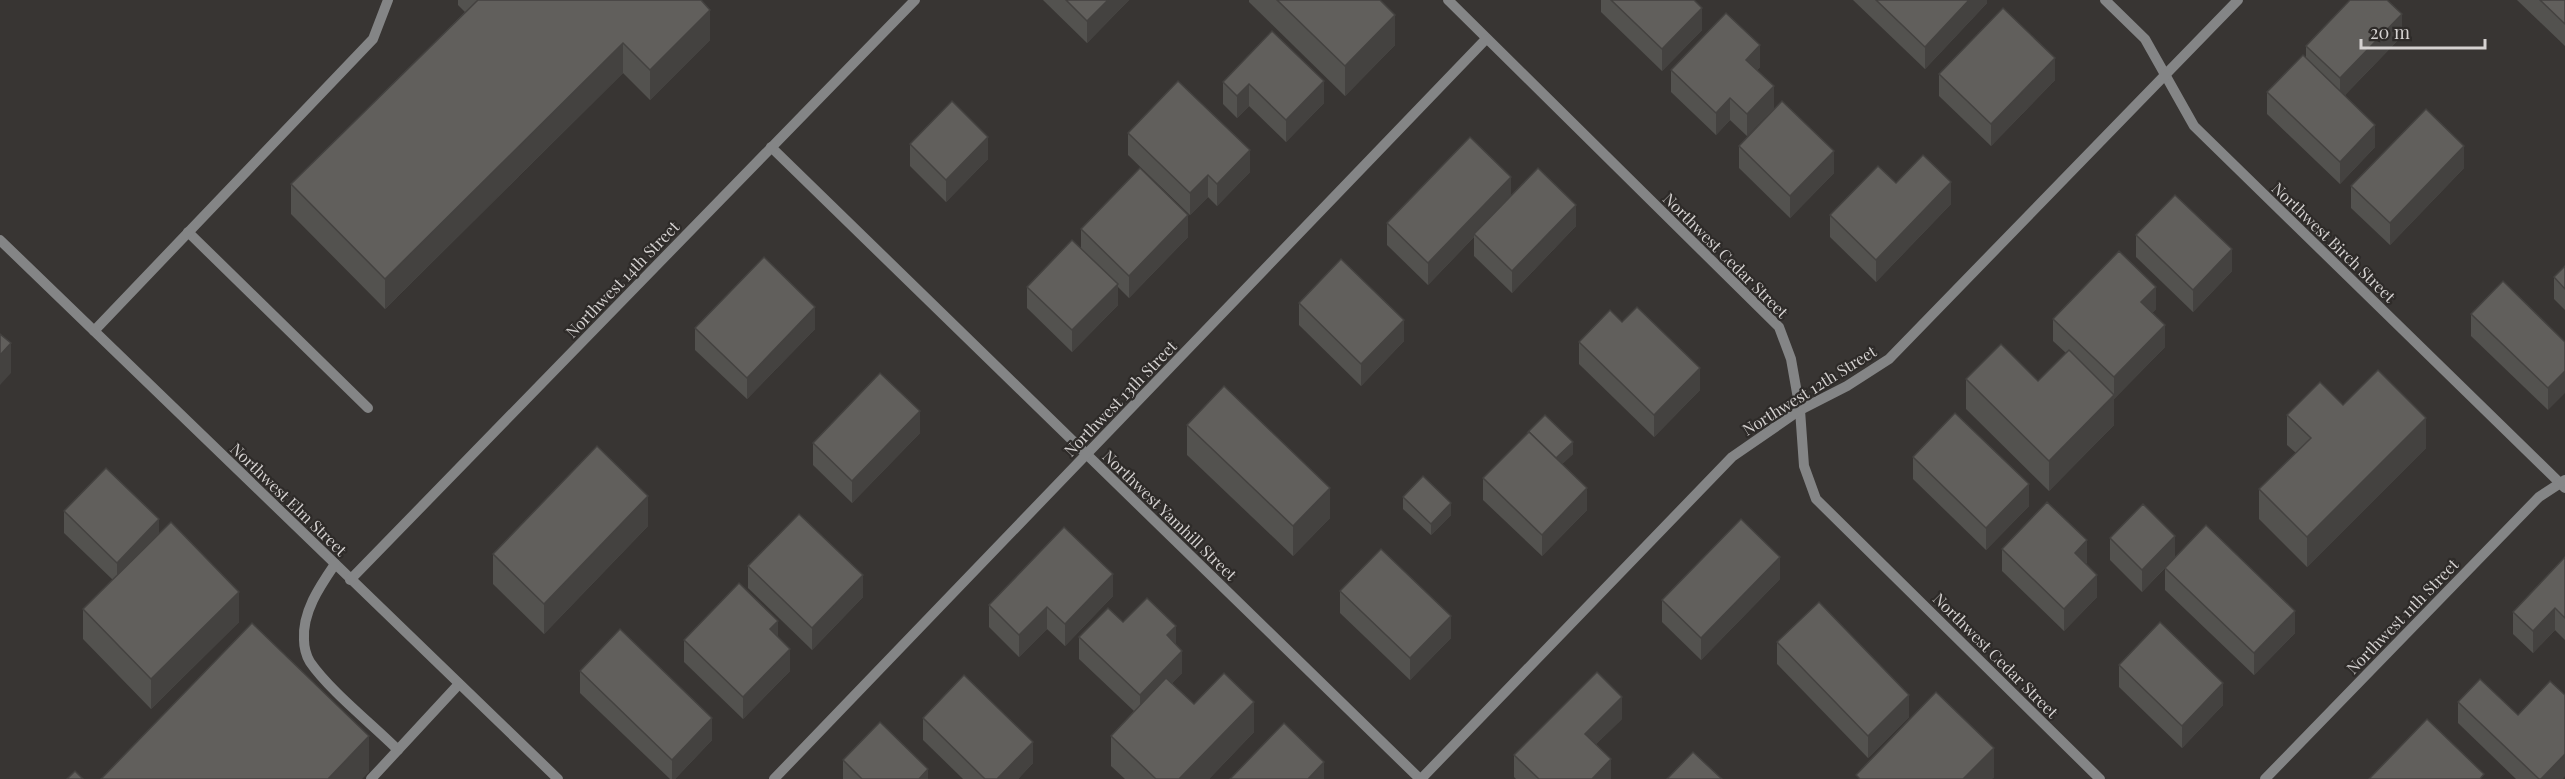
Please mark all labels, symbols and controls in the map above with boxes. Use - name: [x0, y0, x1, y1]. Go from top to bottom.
- scale bar: [2361, 12, 2486, 50]
- text: 20 m: [2370, 20, 2410, 44]
- street label: Northwest Birch Street: [2268, 177, 2401, 307]
- street label: Northwest Cedar Street: [1659, 188, 1793, 322]
- street label: Northwest 14th Street: [561, 216, 683, 342]
- street label: Northwest 13th Street: [1059, 335, 1181, 461]
- street label: Northwest 12th Street: [1738, 340, 1880, 440]
- street label: Northwest Elm Street: [226, 438, 352, 560]
- street label: Northwest Yamhill Street: [1098, 445, 1242, 585]
- street label: Northwest 11th Street: [2341, 554, 2463, 678]
- street label: Northwest Cedar Street: [1929, 588, 2063, 722]

